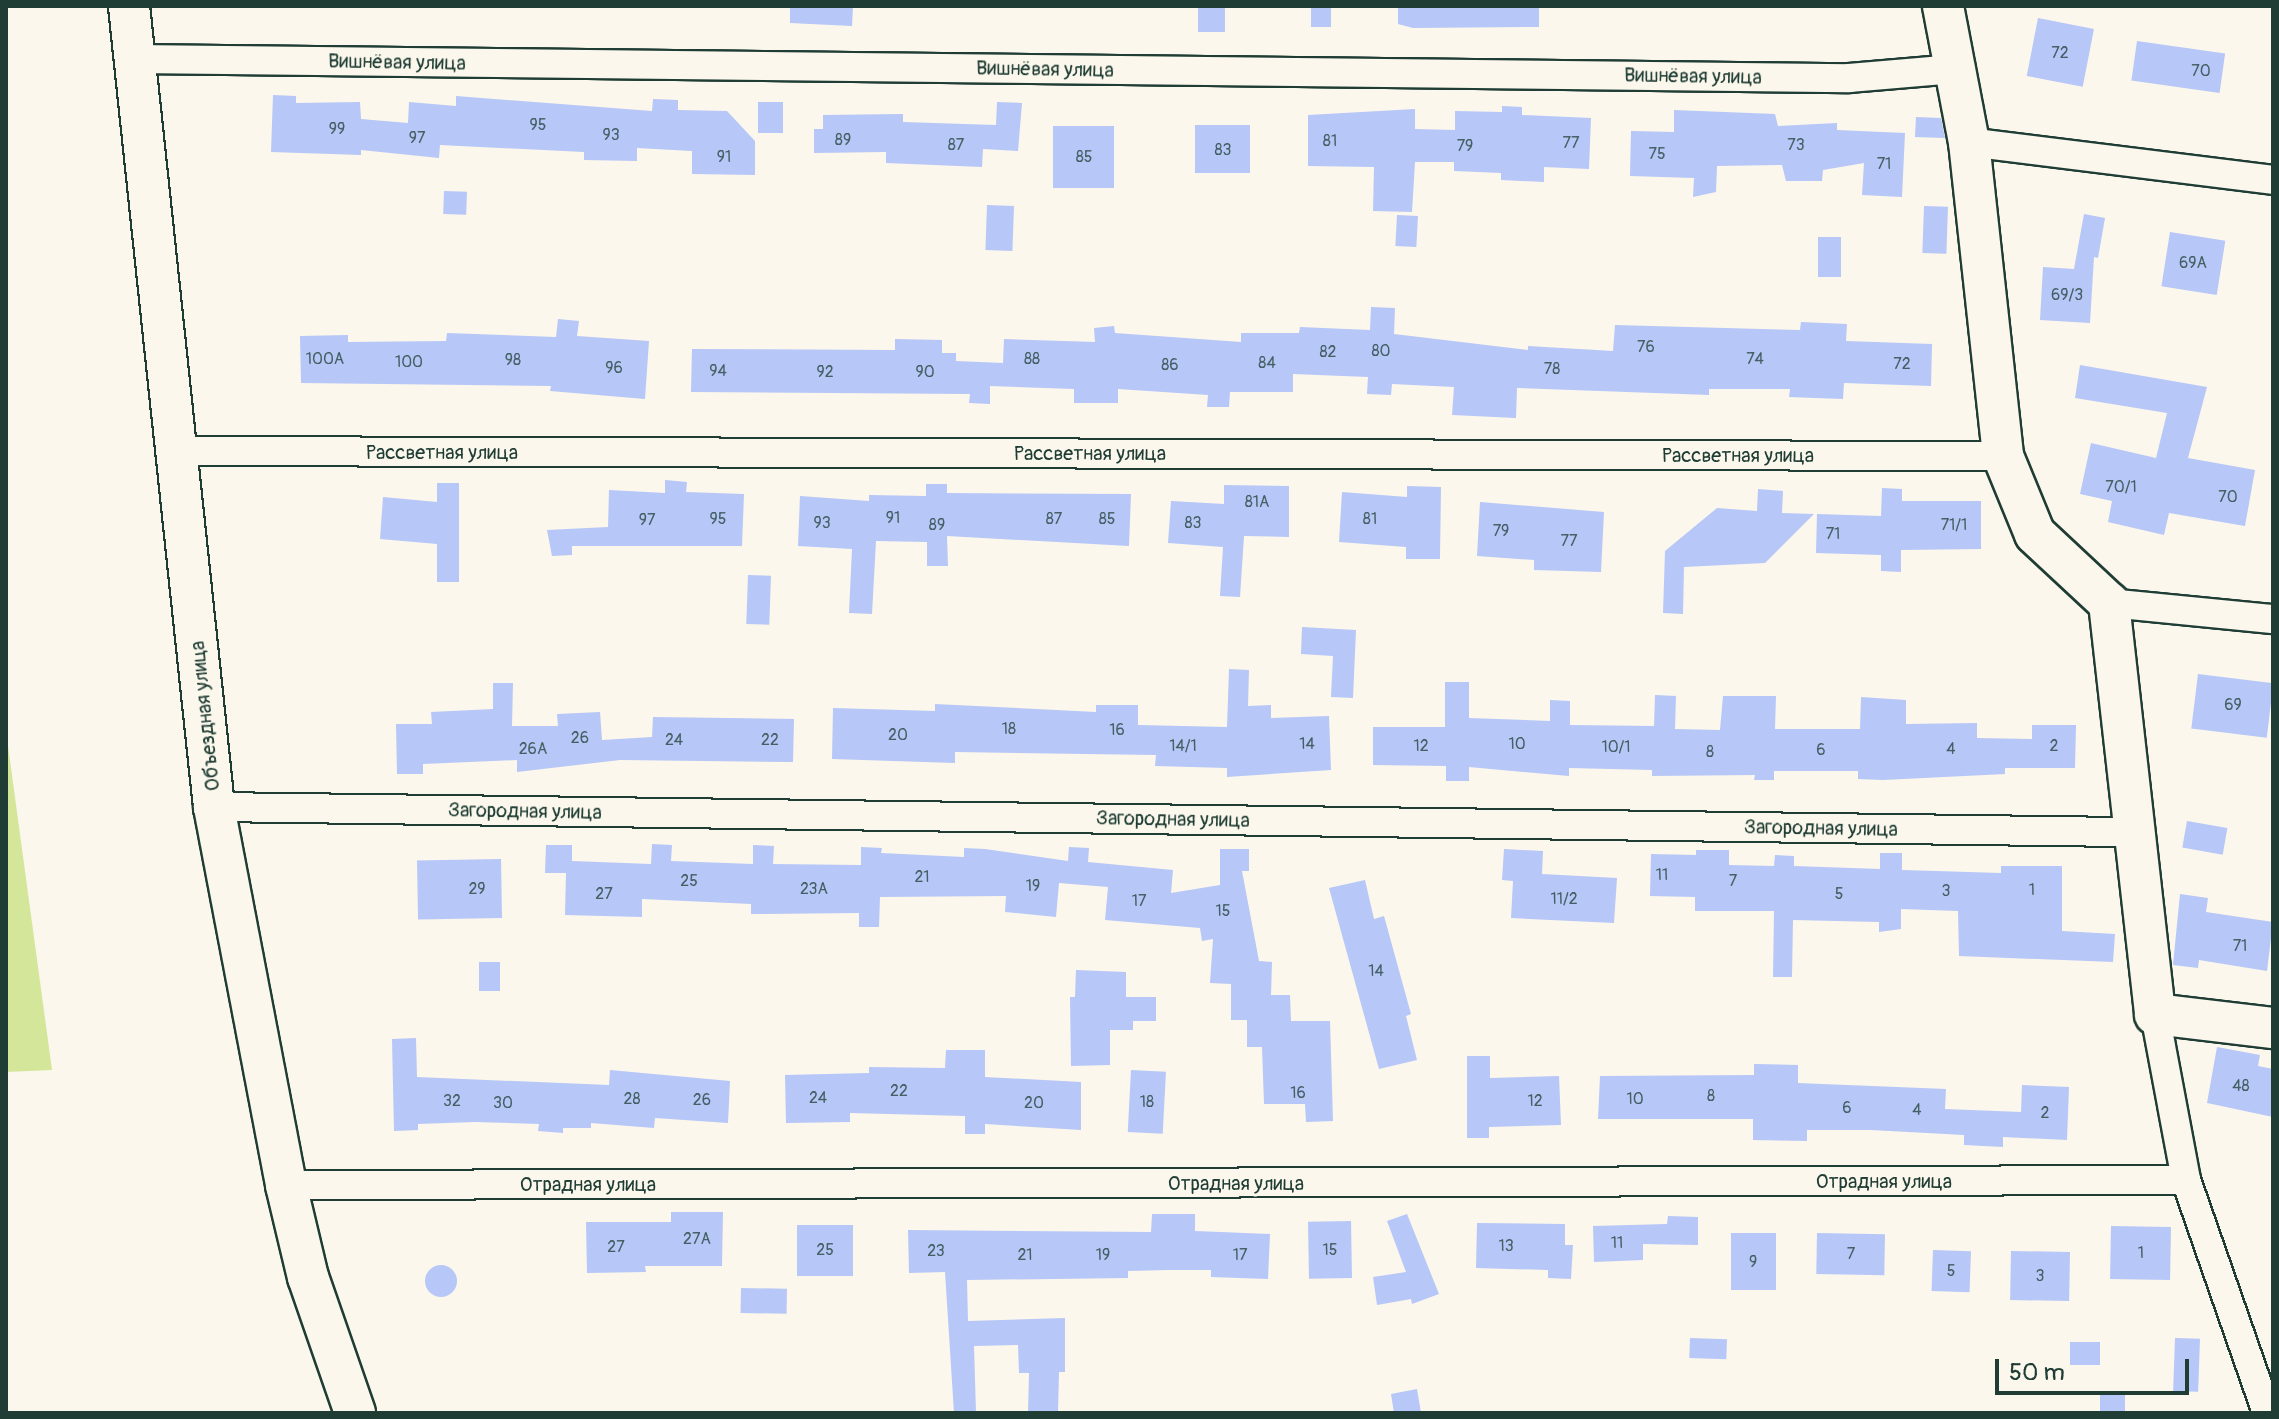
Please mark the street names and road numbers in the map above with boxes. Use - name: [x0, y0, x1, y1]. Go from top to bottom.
- street label: Вишнёвая улица: [328, 49, 466, 75]
- street label: Вишнёвая улица: [976, 56, 1114, 82]
- street label: Вишнёвая улица: [1624, 63, 1762, 89]
- street label: Рассветная улица: [366, 440, 518, 464]
- street label: Рассветная улица: [1014, 441, 1166, 465]
- street label: Рассветная улица: [1662, 443, 1814, 467]
- street label: Объездная улица: [185, 640, 225, 792]
- street label: Загородная улица: [448, 798, 602, 824]
- street label: Загородная улица: [1096, 806, 1250, 832]
- street label: Загородная улица: [1744, 815, 1898, 841]
- street label: Отрадная улица: [1816, 1169, 1952, 1193]
- street label: Отрадная улица: [1168, 1171, 1304, 1195]
- street label: Отрадная улица: [520, 1172, 656, 1196]

